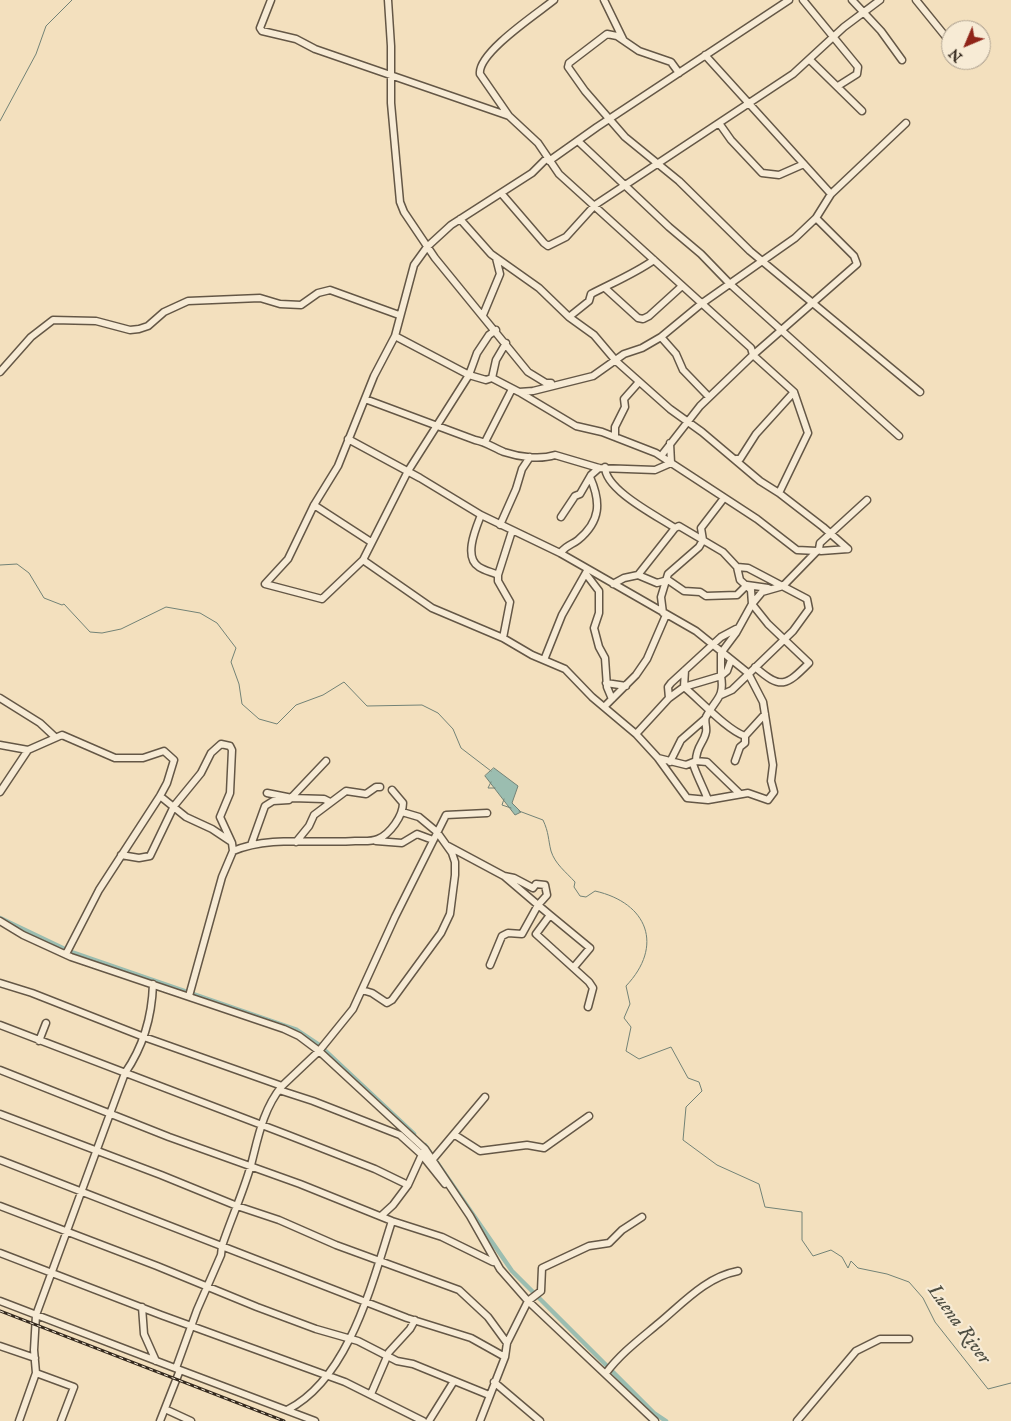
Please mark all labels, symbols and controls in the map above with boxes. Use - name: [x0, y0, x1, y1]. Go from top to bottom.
- north arrow: [941, 20, 991, 70]
- text: N: [945, 44, 967, 66]
- water label: Luena River: [921, 1280, 995, 1370]

